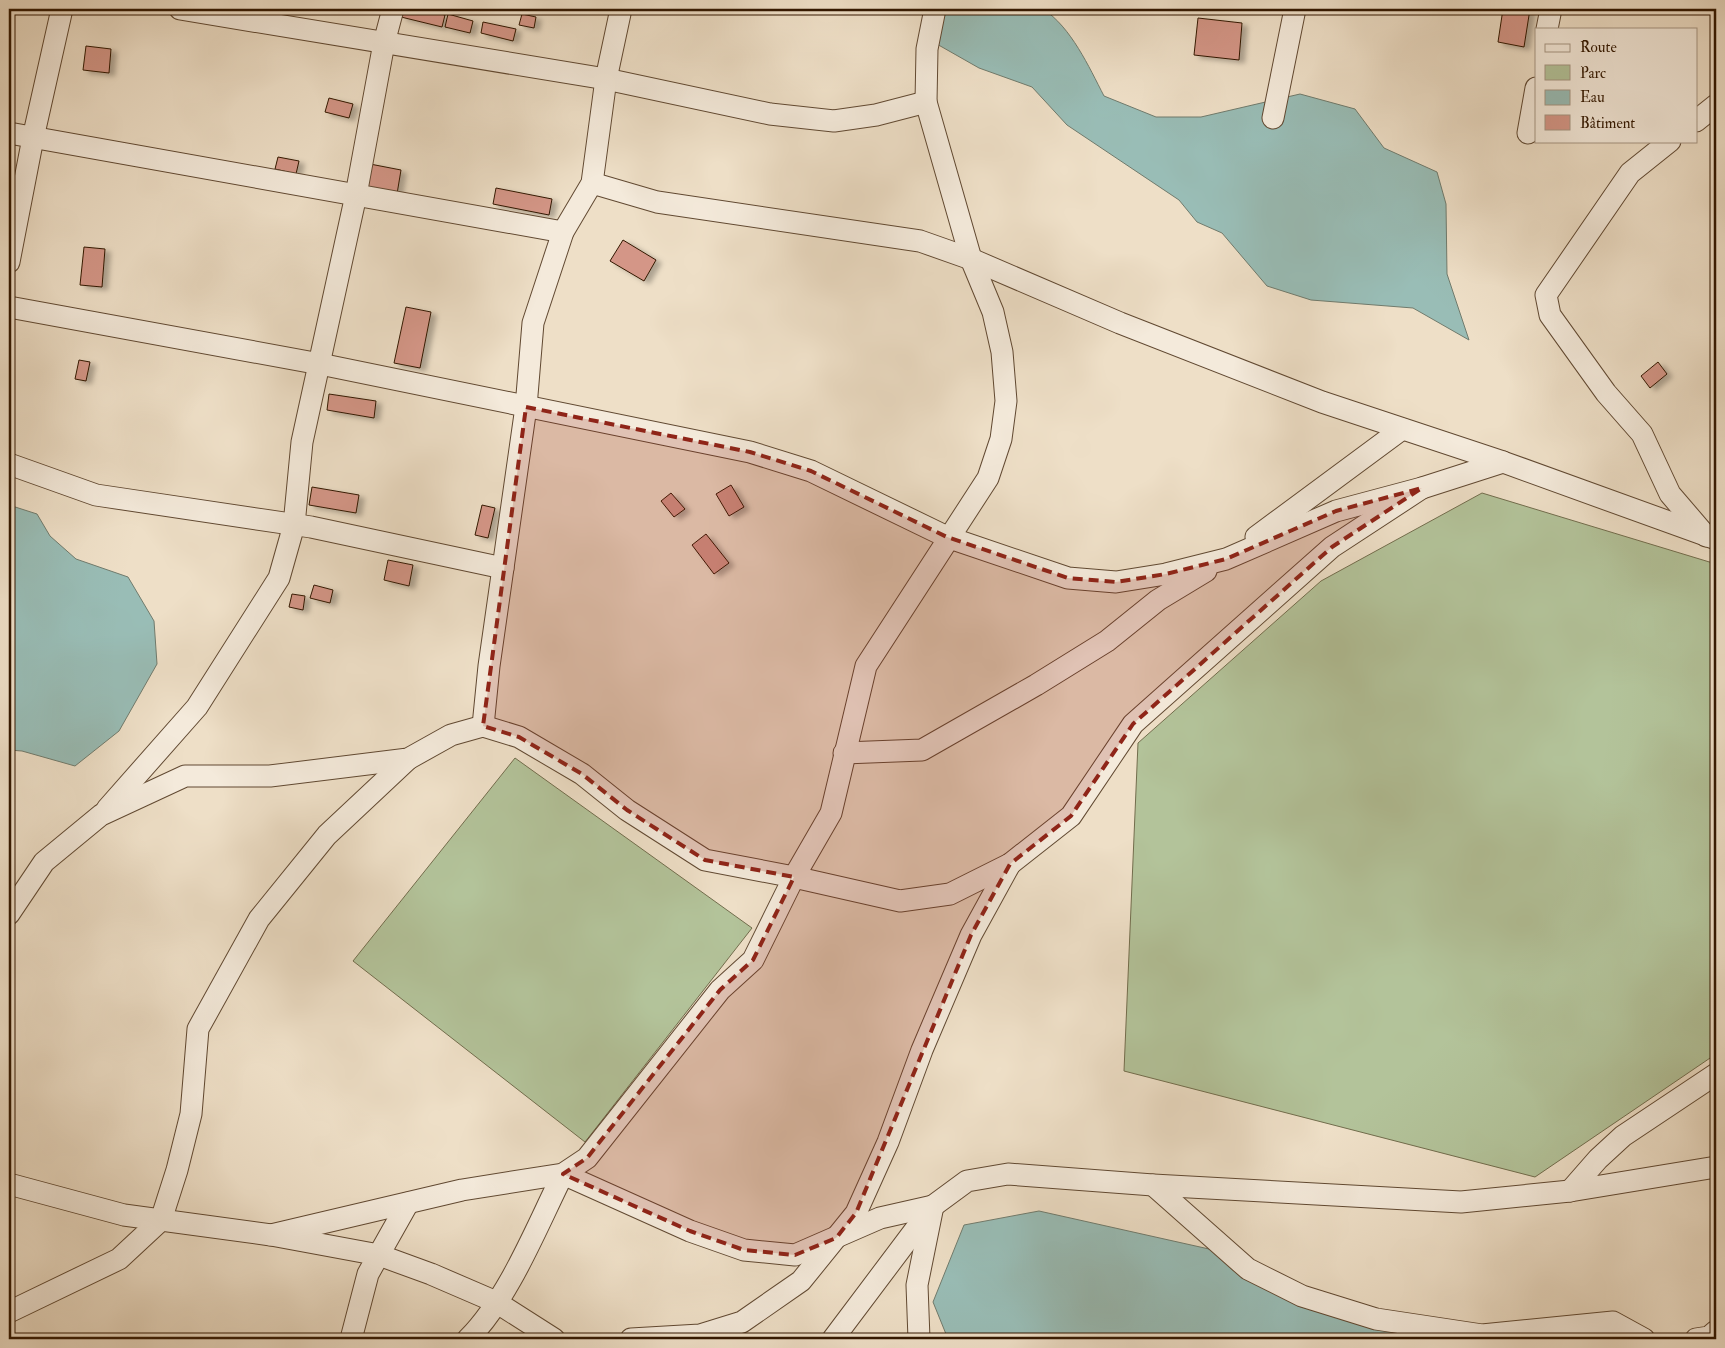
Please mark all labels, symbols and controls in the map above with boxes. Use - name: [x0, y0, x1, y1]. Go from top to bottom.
- legend: [1535, 28, 1698, 142]
- text: Route: [1580, 38, 1617, 57]
- text: Parc: [1580, 64, 1606, 83]
- text: Eau: [1580, 88, 1605, 107]
- text: Bâtiment: [1580, 114, 1635, 133]

